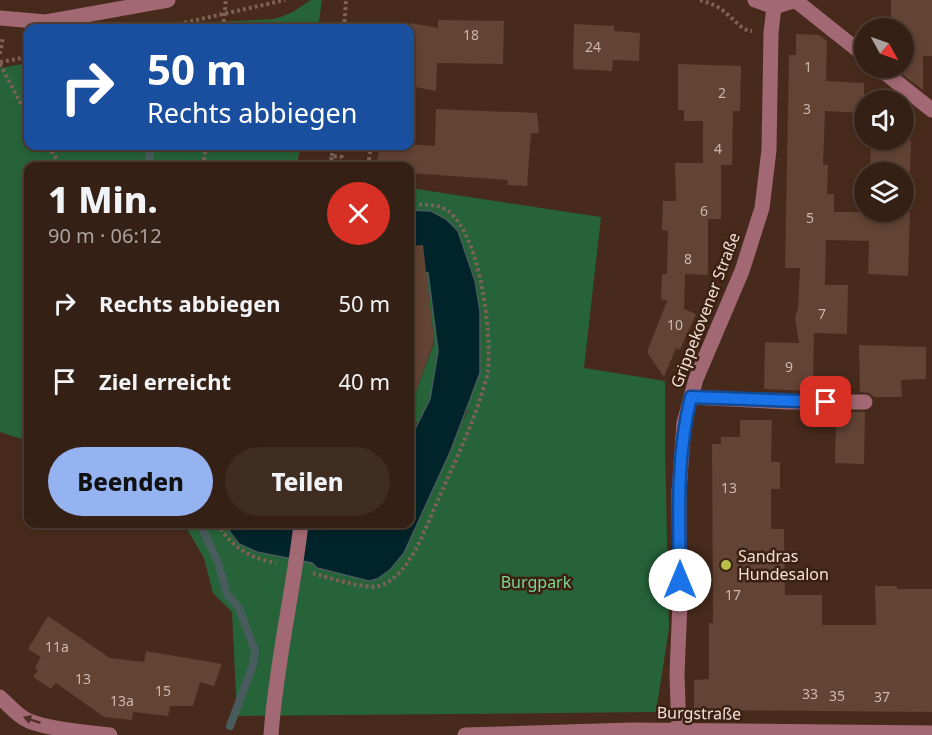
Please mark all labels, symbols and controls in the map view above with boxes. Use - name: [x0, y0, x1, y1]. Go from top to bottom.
- north arrow: [854, 18, 914, 78]
- map controls: [854, 18, 914, 222]
- house number: 18: [463, 25, 479, 44]
- house number: 24: [585, 37, 601, 56]
- text: 50 m: [147, 40, 247, 97]
- icon: right: [48, 48, 126, 126]
- house number: 1: [804, 57, 812, 76]
- house number: 2: [718, 83, 726, 102]
- button: sound: [854, 90, 914, 150]
- text: Rechts abbiegen: [147, 94, 357, 131]
- house number: 3: [803, 99, 811, 118]
- house number: 4: [714, 139, 722, 158]
- button: layers: [854, 162, 914, 222]
- text: 1 Min.: [48, 175, 158, 224]
- button: close: [327, 182, 390, 245]
- house number: 6: [700, 201, 708, 220]
- house number: 5: [806, 208, 814, 227]
- text: 90 m · 06:12: [48, 222, 162, 249]
- street label: Grippekovener Straße: [665, 229, 745, 391]
- house number: 8: [684, 249, 692, 268]
- icon: right: [48, 287, 81, 320]
- text: Rechts abbiegen: [99, 288, 281, 318]
- text: 50 m: [339, 288, 390, 318]
- house number: 7: [818, 304, 826, 323]
- house number: 10: [667, 315, 683, 334]
- house number: 9: [785, 357, 793, 376]
- icon: arrive: [48, 365, 81, 398]
- text: Ziel erreicht: [99, 366, 231, 396]
- text: 40 m: [339, 366, 390, 396]
- pin: [800, 376, 851, 427]
- icon: arrive: [809, 385, 842, 418]
- button: Beenden: [48, 447, 213, 516]
- button: Teilen: [225, 447, 390, 516]
- house number: 13: [721, 478, 737, 497]
- place label: Sandras Hundesalon: [738, 545, 829, 585]
- position arrow: [648, 548, 712, 612]
- marker: Sandras Hundesalon: [719, 558, 733, 572]
- park label: Burgpark: [501, 571, 572, 593]
- house number: 17: [725, 585, 741, 604]
- house number: 11a: [45, 637, 69, 656]
- house number: 13: [75, 669, 91, 688]
- house number: 15: [155, 681, 171, 700]
- house number: 33: [802, 684, 818, 703]
- house number: 35: [829, 686, 845, 705]
- house number: 37: [874, 687, 890, 706]
- house number: 13a: [110, 691, 134, 710]
- street label: Burgstraße: [657, 701, 741, 725]
- one-way arrow: [23, 715, 41, 725]

